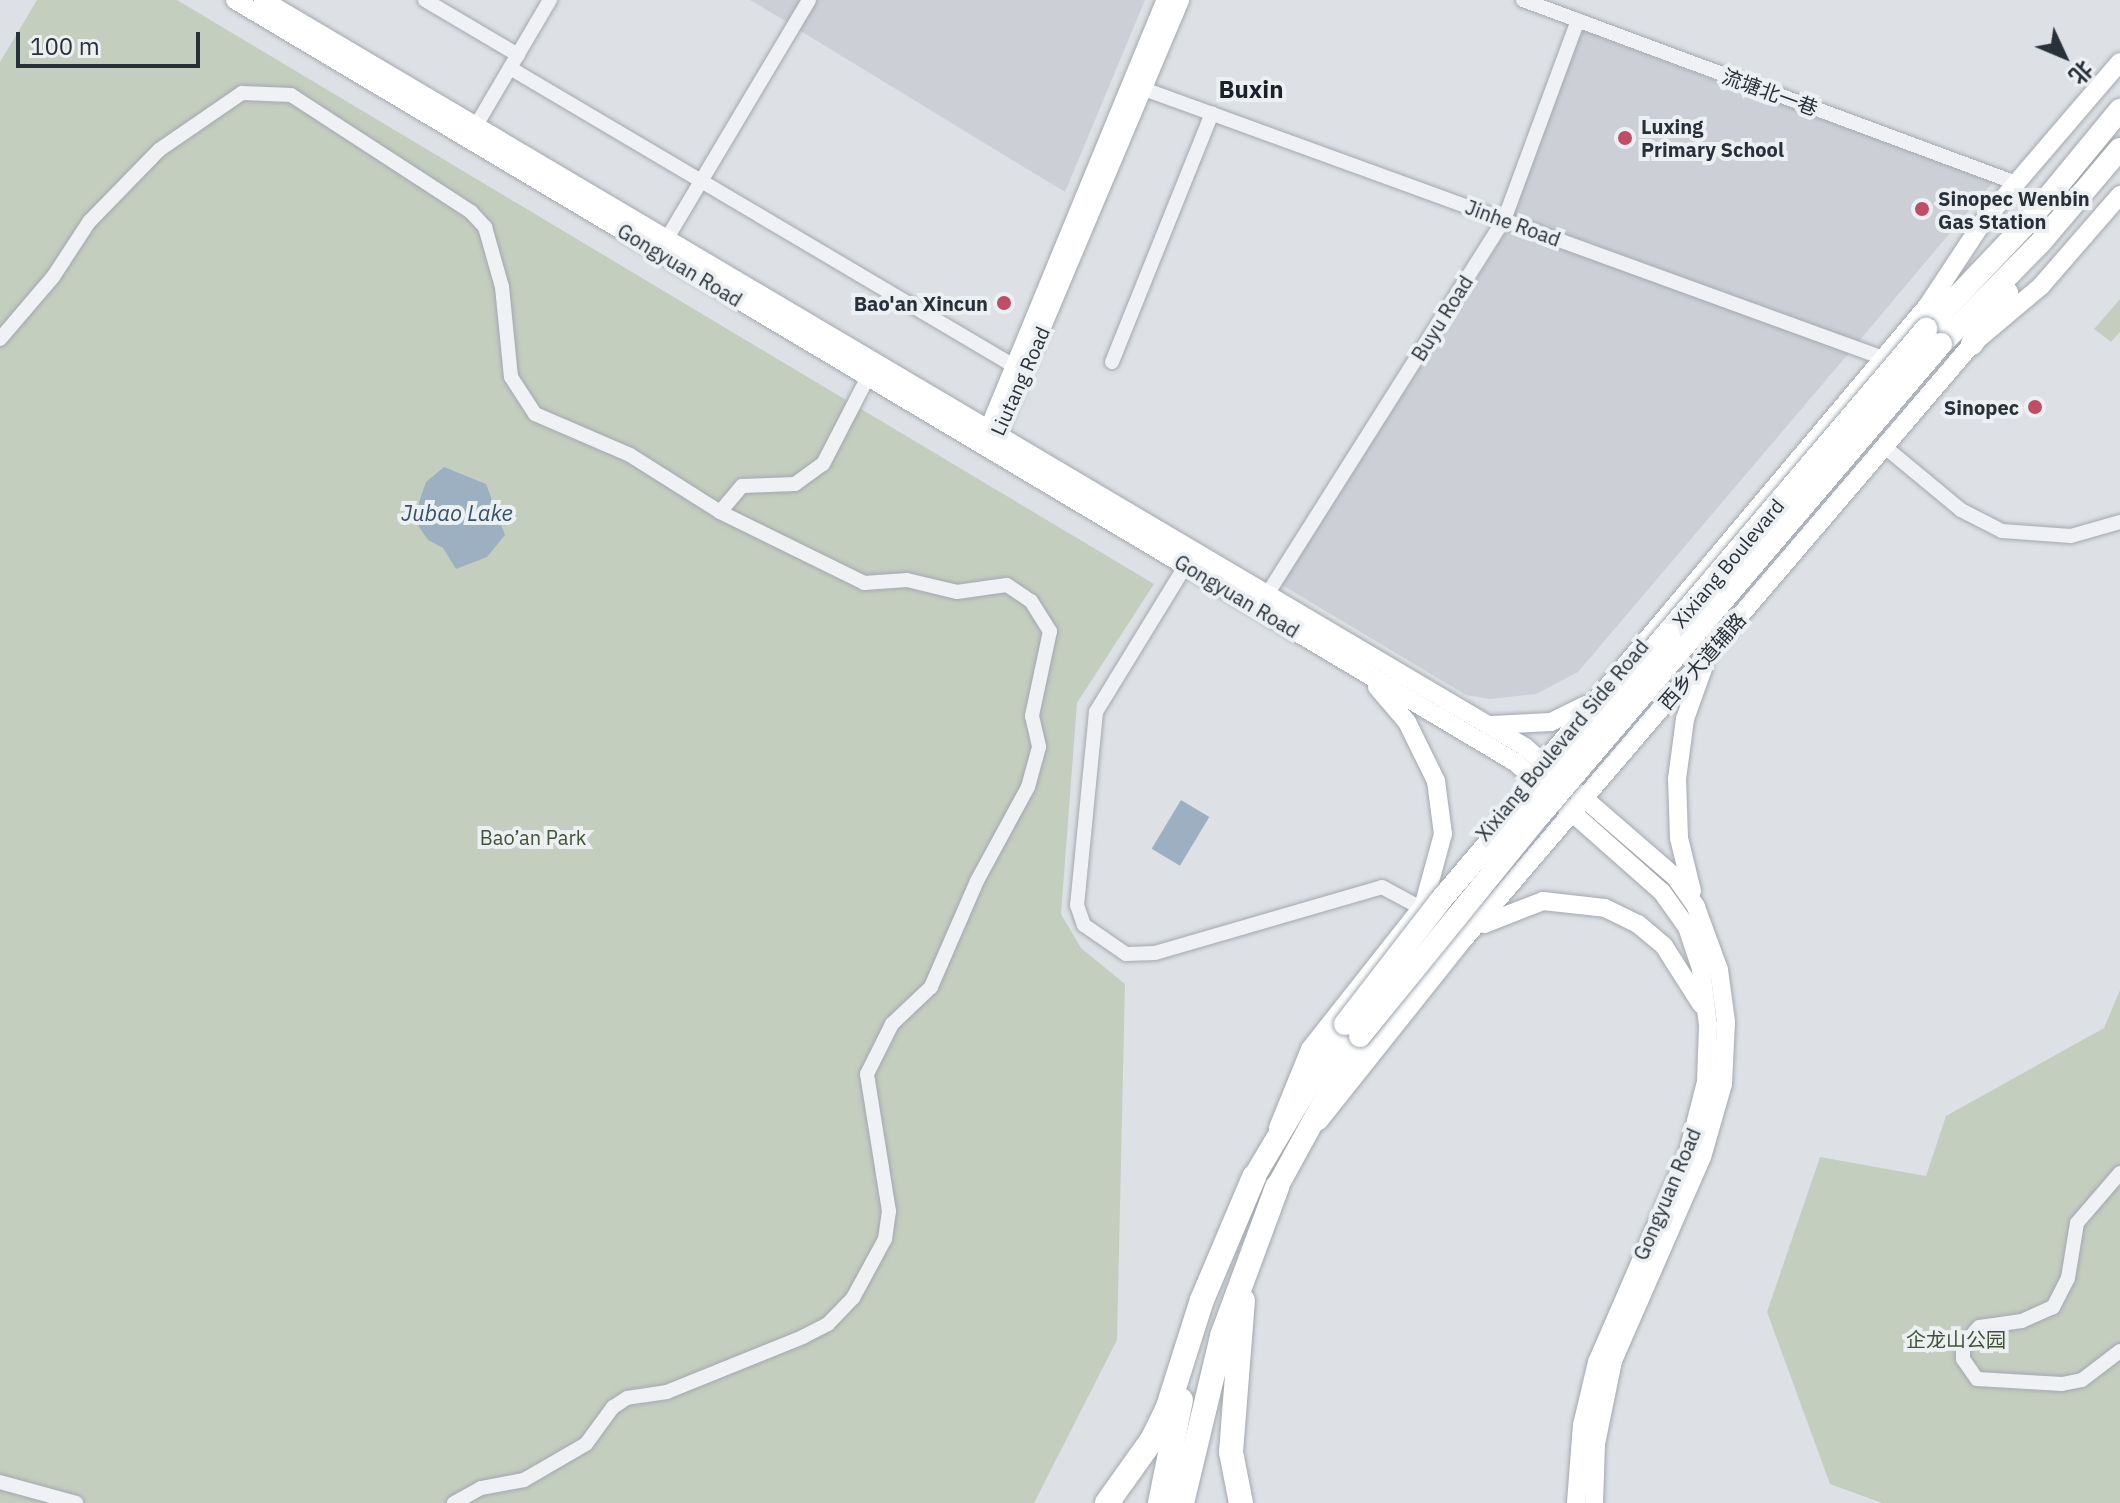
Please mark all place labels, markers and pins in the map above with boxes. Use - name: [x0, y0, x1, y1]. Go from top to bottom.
- place label: Luxing Primary School: [1641, 114, 1784, 161]
- marker: Luxing Primary School: [1616, 129, 1634, 147]
- place label: Sinopec Wenbin Gas Station: [1938, 186, 2090, 233]
- marker: Sinopec Wenbin Gas Station: [1913, 200, 1931, 218]
- place label: Bao'an Xincun: [854, 291, 988, 315]
- marker: Bao'an Xincun: [995, 294, 1013, 312]
- place label: Sinopec: [1944, 395, 2019, 419]
- marker: Sinopec: [2026, 398, 2044, 416]

